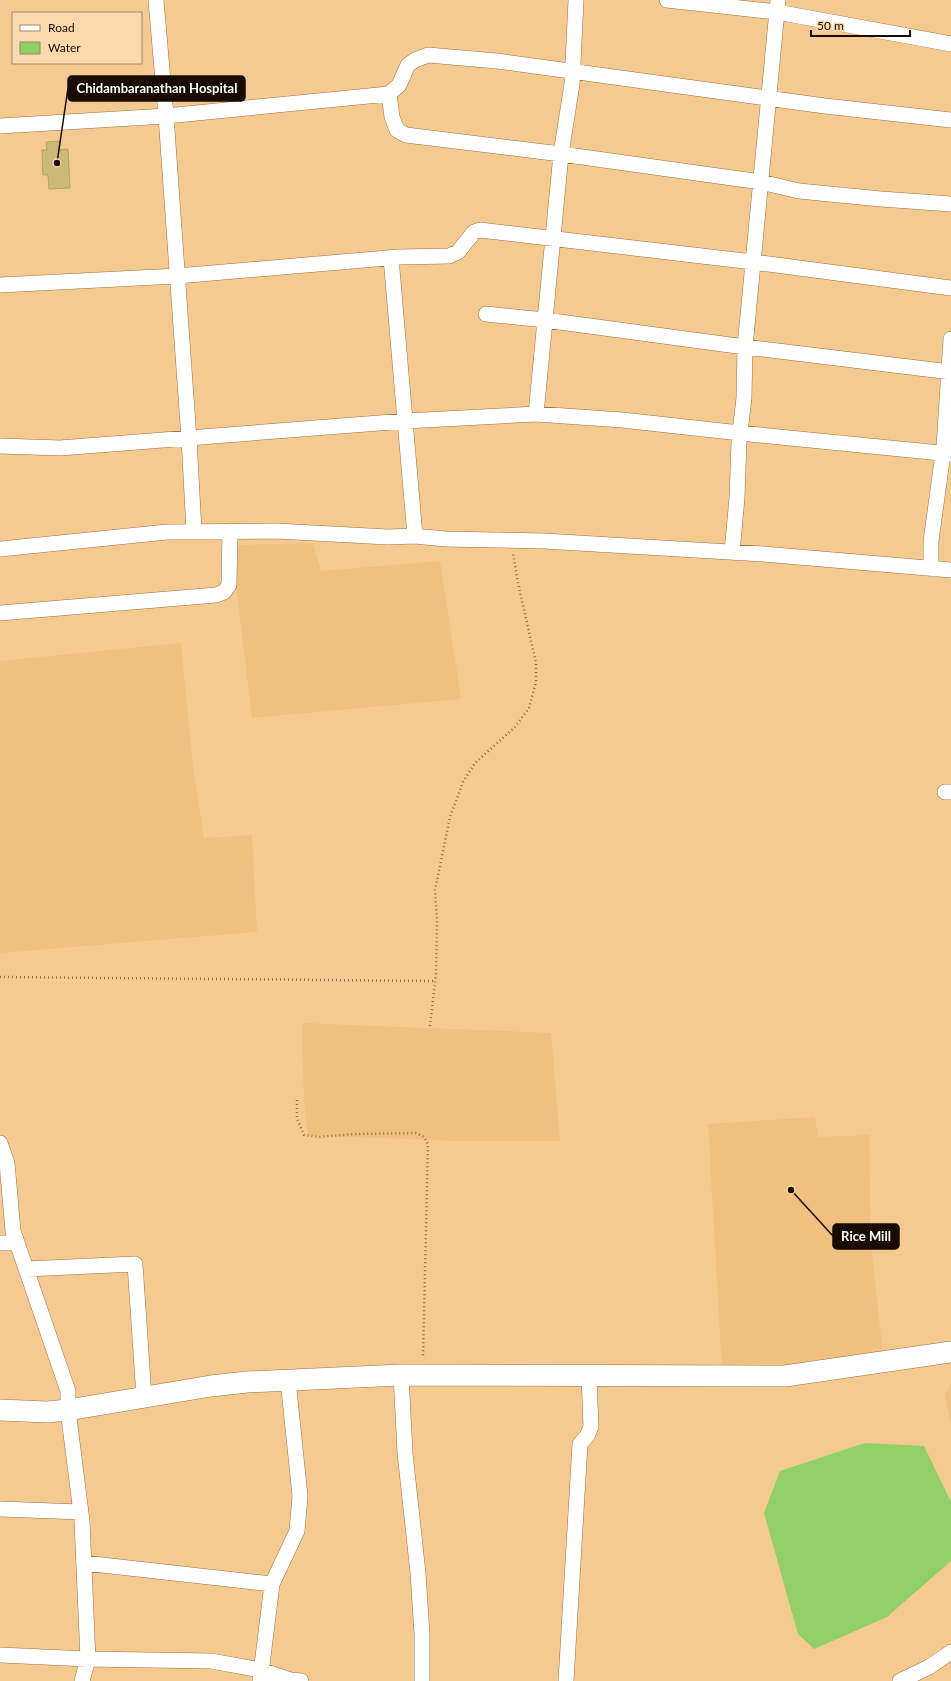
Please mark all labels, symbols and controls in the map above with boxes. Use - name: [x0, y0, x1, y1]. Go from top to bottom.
- legend: [12, 12, 142, 64]
- scale bar: [811, 12, 910, 38]
- text: 50 m: [817, 18, 844, 33]
- text: Road: [48, 20, 75, 35]
- text: Water: [48, 40, 81, 55]
- callout: Chidambaranathan Hospital: [68, 76, 245, 101]
- text: Chidambaranathan Hospital: [77, 80, 237, 96]
- callout: Rice Mill: [833, 1224, 899, 1249]
- text: Rice Mill: [841, 1228, 891, 1244]

